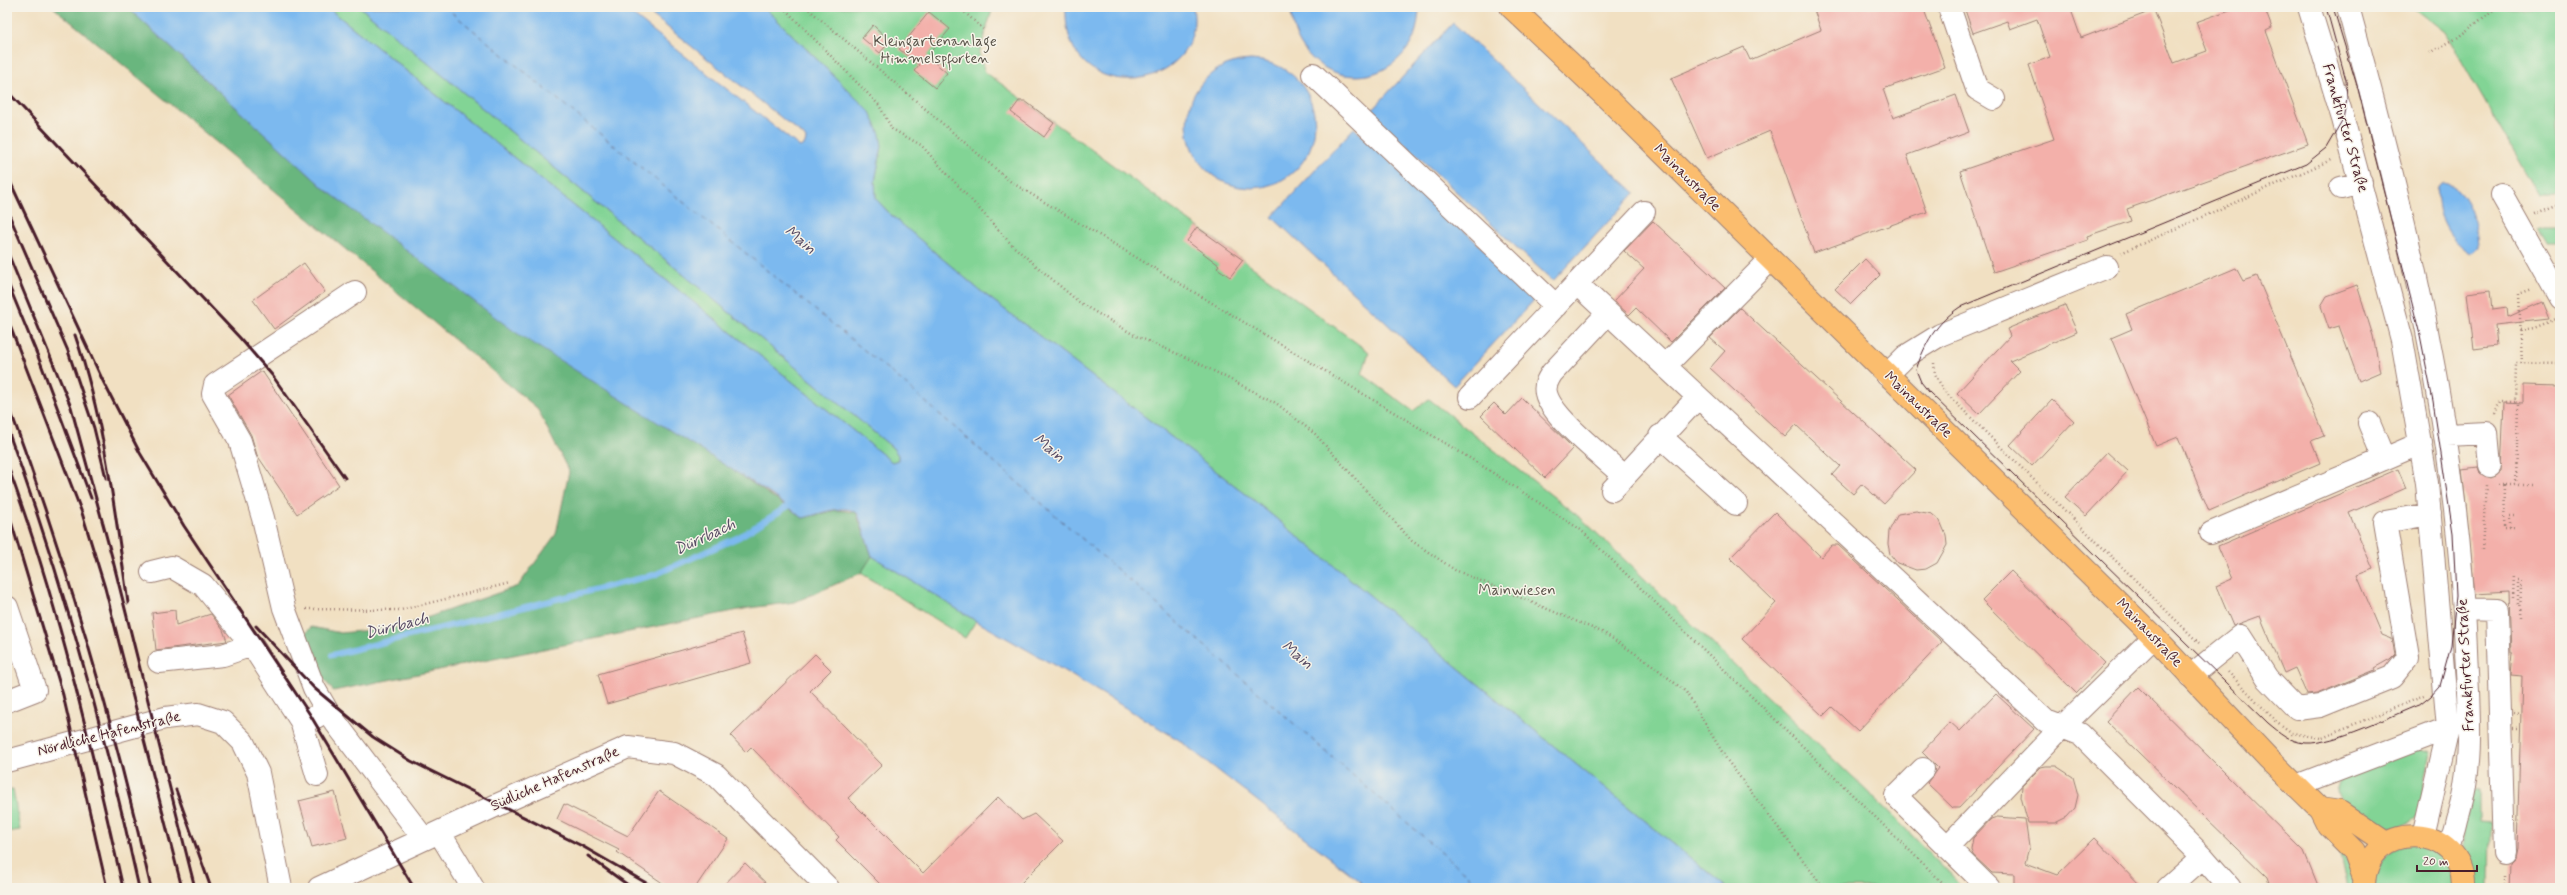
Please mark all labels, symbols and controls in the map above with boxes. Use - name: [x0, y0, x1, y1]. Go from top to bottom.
- park label: Kleingartenanlage Himmelspforten: [873, 32, 997, 71]
- street label: Frankfurter Straße: [2317, 61, 2373, 195]
- street label: Mainaustraße: [1649, 140, 1725, 216]
- water label: Main: [780, 221, 820, 259]
- street label: Mainaustraße: [1879, 367, 1957, 443]
- water label: Main: [1029, 429, 1069, 467]
- water label: Dürrbach: [671, 514, 739, 560]
- park label: Mainwiesen: [1478, 581, 1556, 601]
- street label: Mainaustraße: [2111, 594, 2187, 672]
- street label: Frankfurter Straße: [2453, 598, 2479, 732]
- water label: Dürrbach: [363, 608, 431, 644]
- water label: Main: [1277, 636, 1317, 674]
- street label: Nördliche Hafenstraße: [35, 707, 183, 761]
- street label: Südliche Hafenstraße: [487, 742, 623, 816]
- scale bar: [2417, 847, 2477, 873]
- text: 20 m: [2423, 854, 2449, 870]

